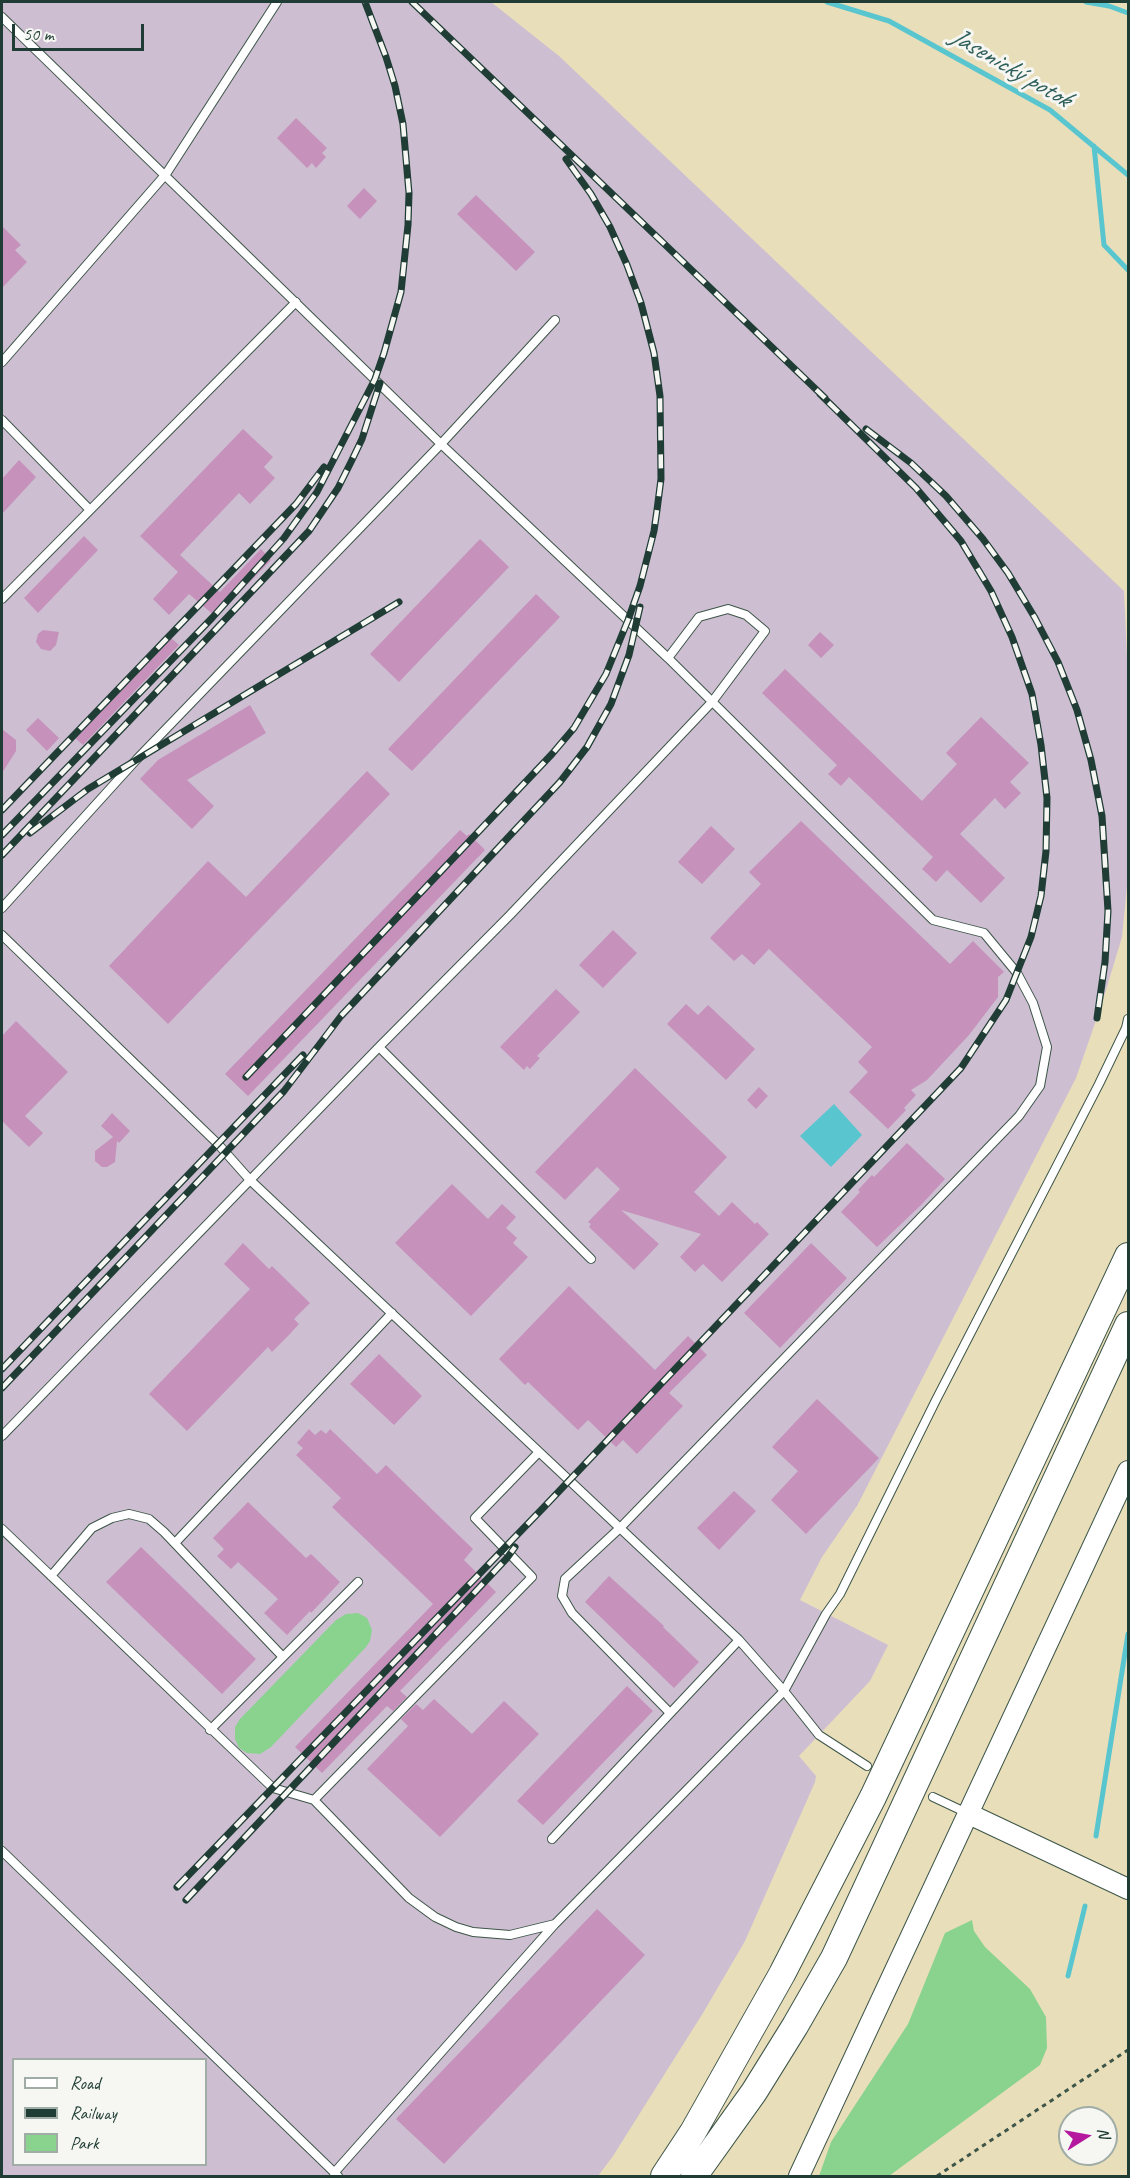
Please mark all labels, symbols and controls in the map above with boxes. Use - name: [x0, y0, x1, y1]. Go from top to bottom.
- scale bar: [15, 12, 147, 50]
- water label: Jasenický potok: [944, 21, 1076, 115]
- text: 50 m: [23, 23, 54, 45]
- legend: [12, 2058, 207, 2166]
- text: Road: [70, 2072, 100, 2094]
- text: Railway: [70, 2102, 117, 2124]
- north arrow: [1058, 2106, 1118, 2166]
- text: N: [1093, 2126, 1114, 2140]
- text: Park: [70, 2132, 99, 2154]

